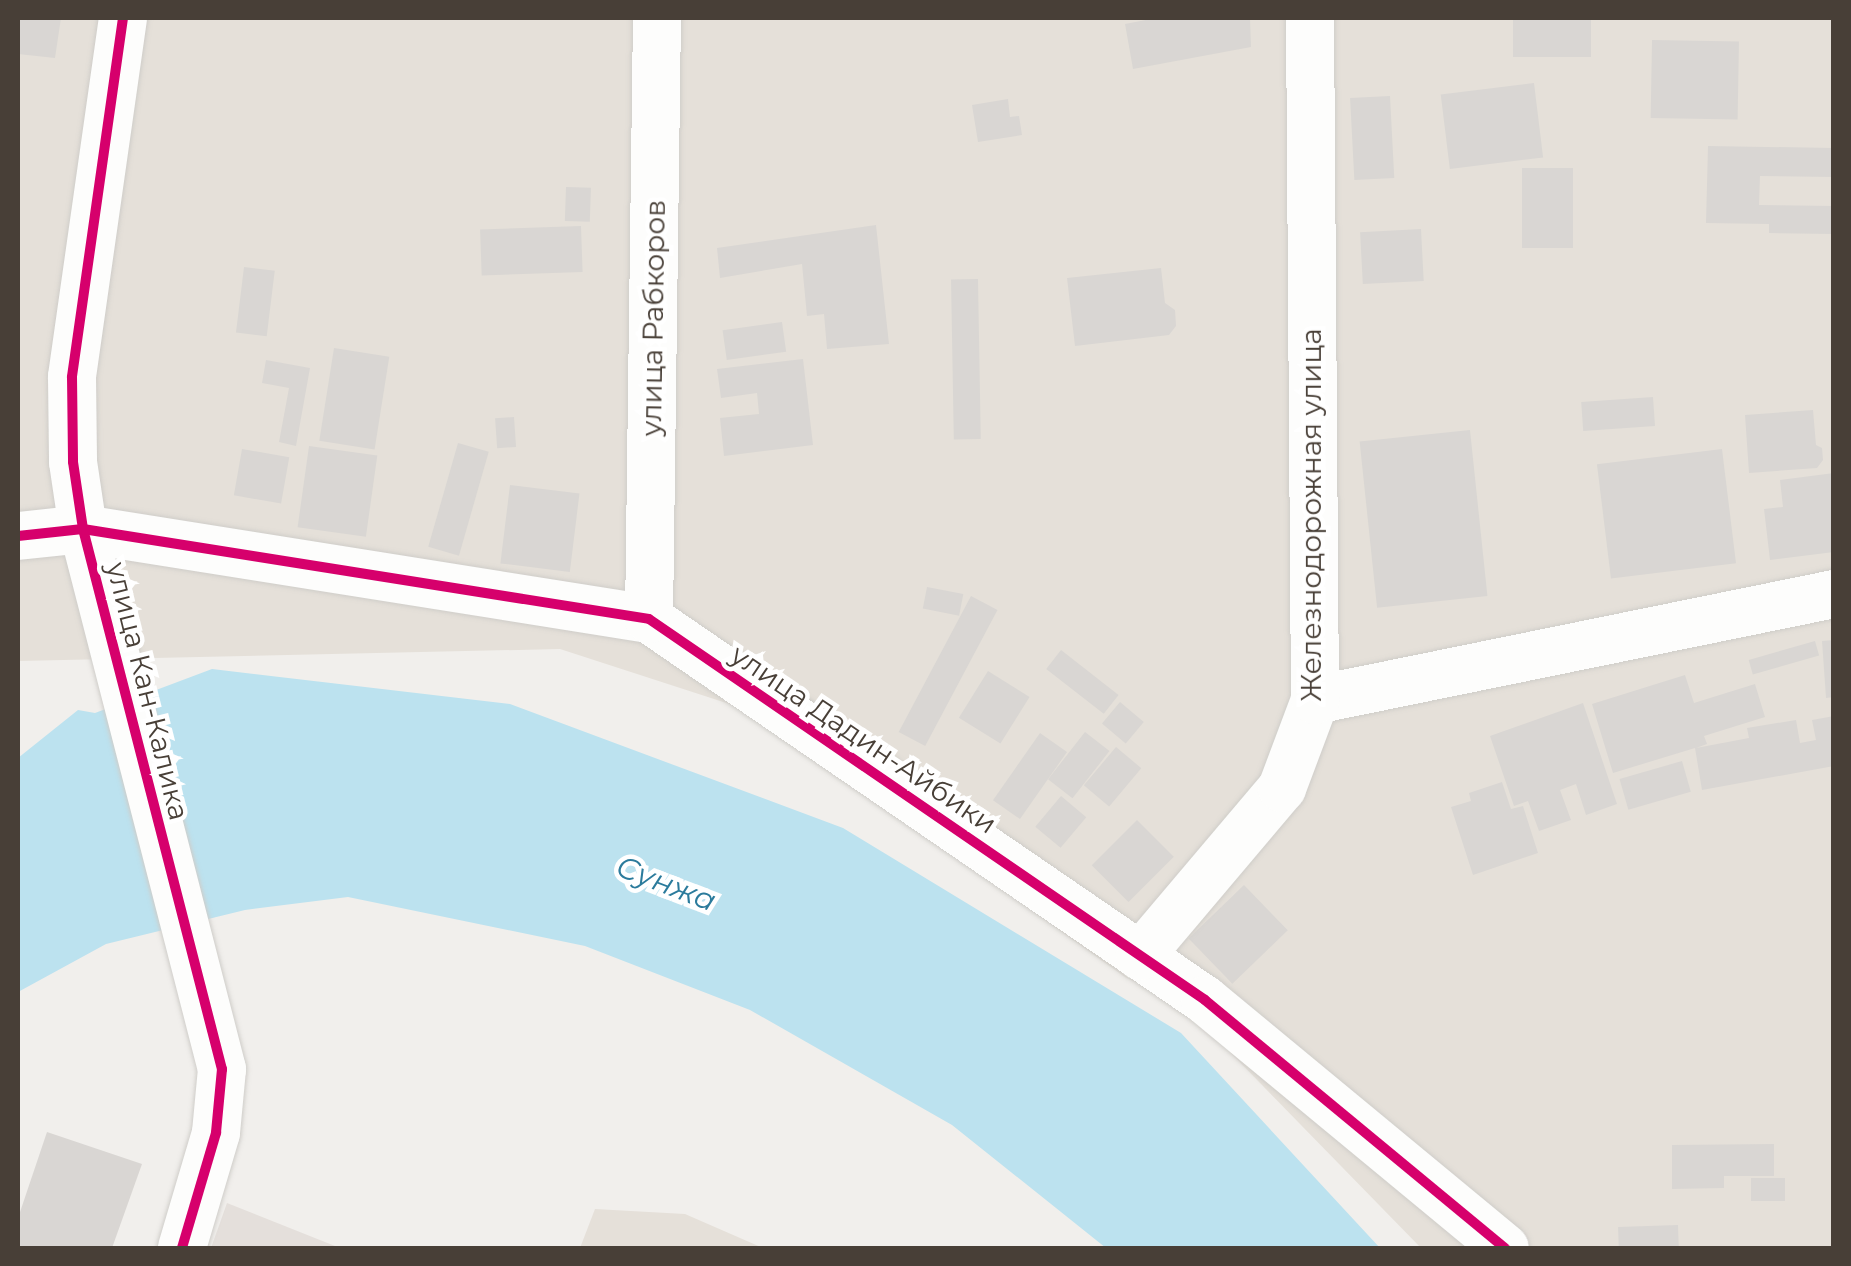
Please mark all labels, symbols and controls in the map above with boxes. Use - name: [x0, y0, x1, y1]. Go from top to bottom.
- street label: улица Рабкоров: [634, 199, 672, 437]
- street label: Железнодорожная улица: [1294, 328, 1328, 702]
- street label: улица Кан-Калика: [100, 559, 196, 823]
- street label: улица Дадин-Айбики: [725, 637, 1003, 841]
- water label: Сунжа: [611, 849, 721, 919]

